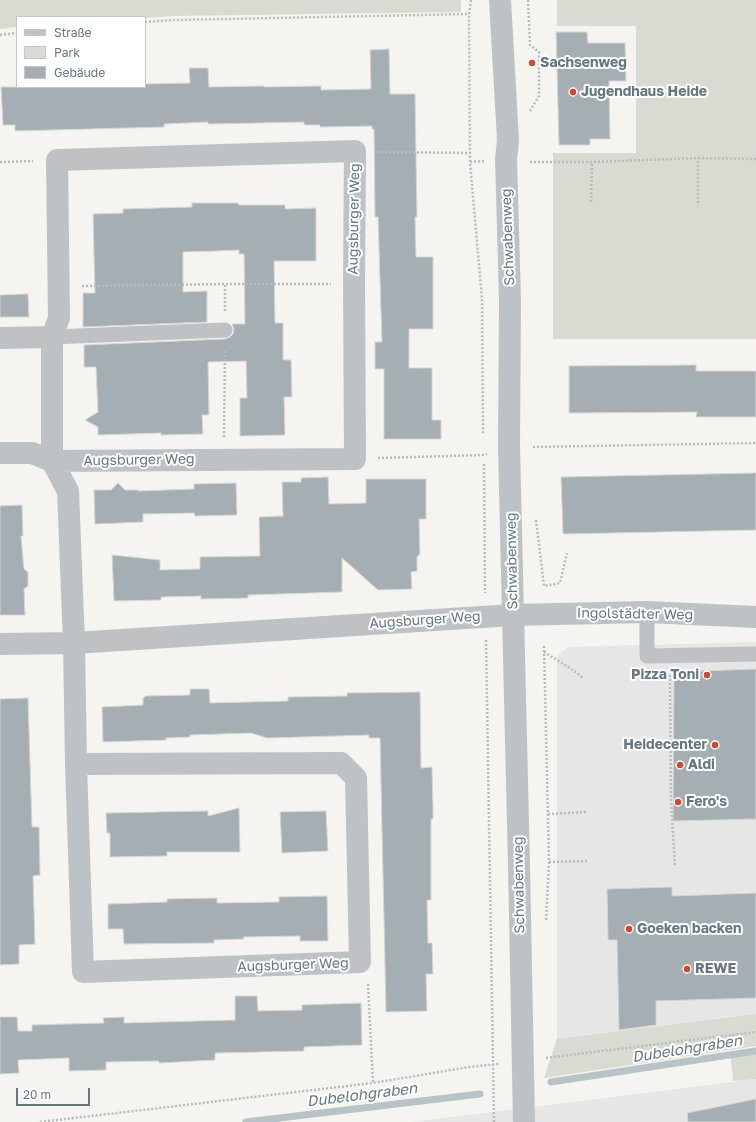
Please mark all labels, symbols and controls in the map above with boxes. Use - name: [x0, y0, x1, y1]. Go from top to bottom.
- legend: [16, 16, 146, 88]
- text: Straße: [54, 25, 92, 40]
- text: Park: [54, 45, 80, 60]
- place label: Sachsenweg: [540, 55, 627, 71]
- marker: Sachsenweg: [527, 58, 537, 68]
- text: Gebäude: [54, 65, 105, 80]
- place label: Jugendhaus Heide: [581, 84, 707, 100]
- marker: Jugendhaus Heide: [568, 87, 578, 97]
- street label: Augsburger Weg: [345, 163, 363, 275]
- street label: Schwabenweg: [498, 188, 518, 286]
- street label: Augsburger Weg: [83, 451, 195, 469]
- street label: Schwabenweg: [503, 512, 521, 610]
- street label: Ingolstädter Weg: [577, 605, 693, 623]
- street label: Augsburger Weg: [369, 608, 481, 632]
- place label: Pizza Toni: [631, 667, 699, 683]
- marker: Pizza Toni: [702, 670, 712, 680]
- place label: Heidecenter: [623, 737, 707, 753]
- marker: Heidecenter: [710, 740, 720, 750]
- place label: Aldi: [688, 757, 715, 773]
- marker: Aldi: [675, 760, 685, 770]
- place label: Fero's: [686, 794, 727, 810]
- marker: Fero's: [673, 797, 683, 807]
- street label: Schwabenweg: [510, 836, 528, 934]
- place label: Goeken backen: [637, 921, 741, 937]
- marker: Goeken backen: [624, 924, 634, 934]
- street label: Augsburger Weg: [237, 955, 349, 975]
- place label: REWE: [695, 961, 736, 977]
- marker: REWE: [682, 964, 692, 974]
- water label: Dubelohgraben: [631, 1031, 743, 1067]
- water label: Dubelohgraben: [306, 1079, 418, 1111]
- scale bar: [18, 1080, 92, 1106]
- text: 20 m: [23, 1087, 51, 1102]

